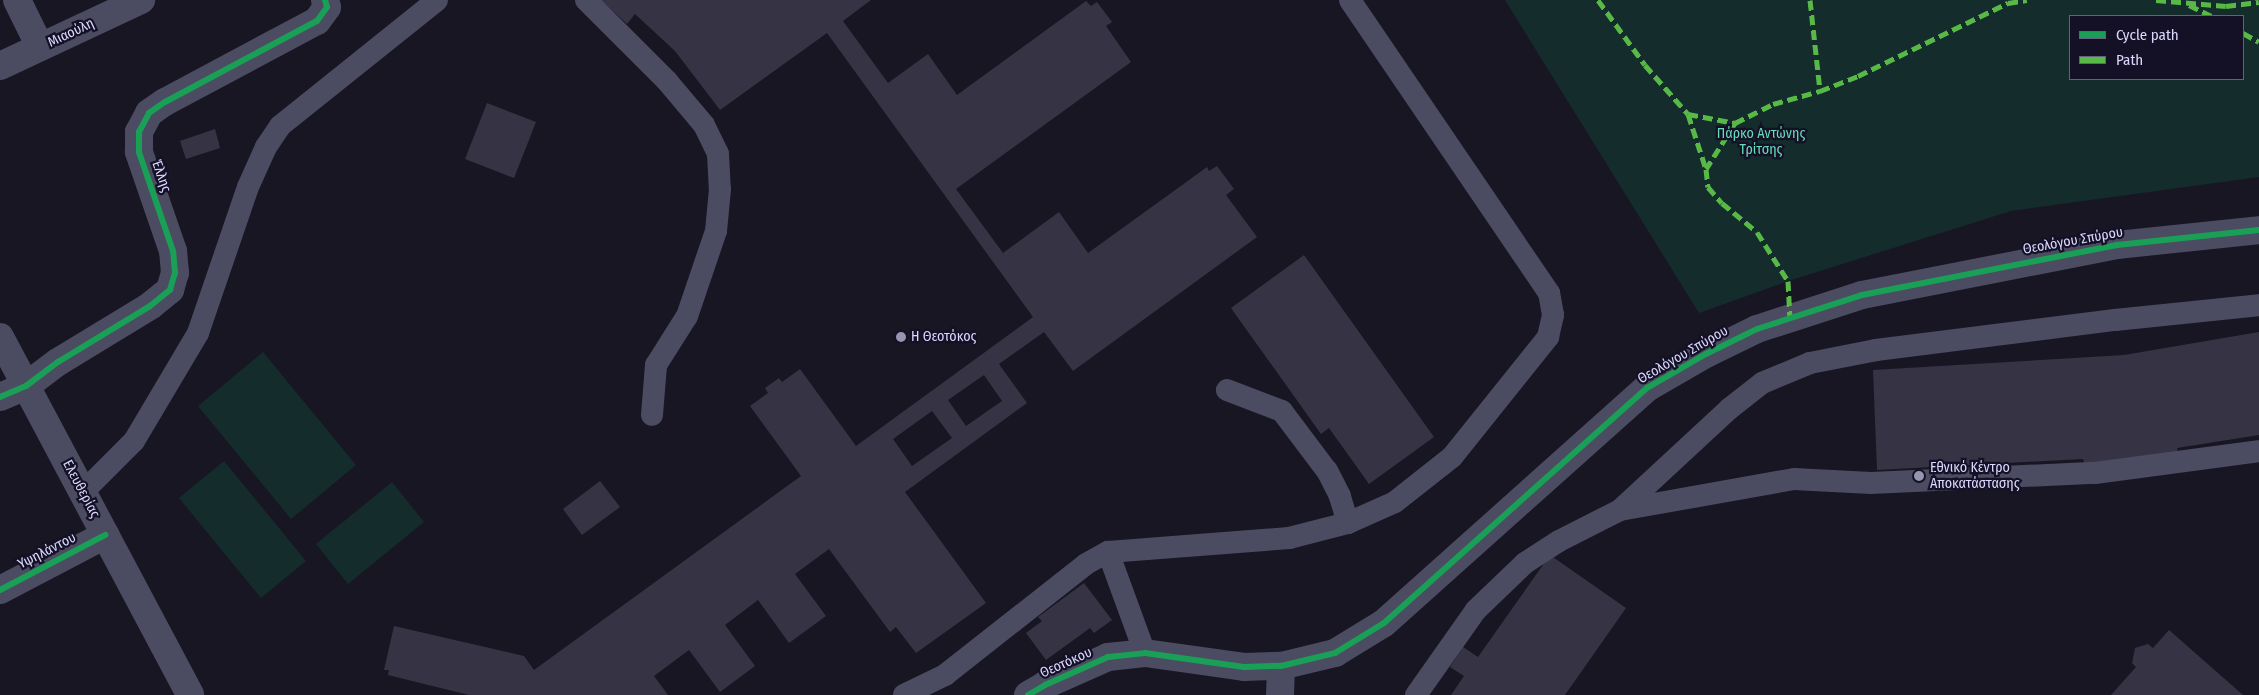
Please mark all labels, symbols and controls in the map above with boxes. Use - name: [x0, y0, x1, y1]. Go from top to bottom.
- street label: Μιαούλη: [45, 15, 97, 51]
- legend: [2069, 15, 2244, 80]
- text: Cycle path: [2116, 26, 2179, 44]
- text: Path: [2116, 51, 2143, 69]
- park label: Πάρκο Αντώνης Τρίτσης: [1717, 126, 1805, 158]
- street label: Έλλης: [148, 157, 174, 195]
- street label: Θεολόγου Σπύρου: [2022, 224, 2124, 258]
- street label: Θεολόγου Σπύρου: [1635, 322, 1731, 388]
- place label: Η Θεοτόκος: [911, 329, 977, 345]
- marker: Η Θεοτόκος: [895, 331, 907, 343]
- street label: Ελευθερίας: [59, 457, 103, 521]
- place label: Εθνικό Κέντρο Αποκατάστασης: [1930, 460, 2020, 492]
- marker: Εθνικό Κέντρο Αποκατάστασης: [1912, 469, 1926, 483]
- street label: Υψηλάντου: [15, 529, 79, 573]
- street label: Θεοτόκου: [1037, 644, 1095, 682]

